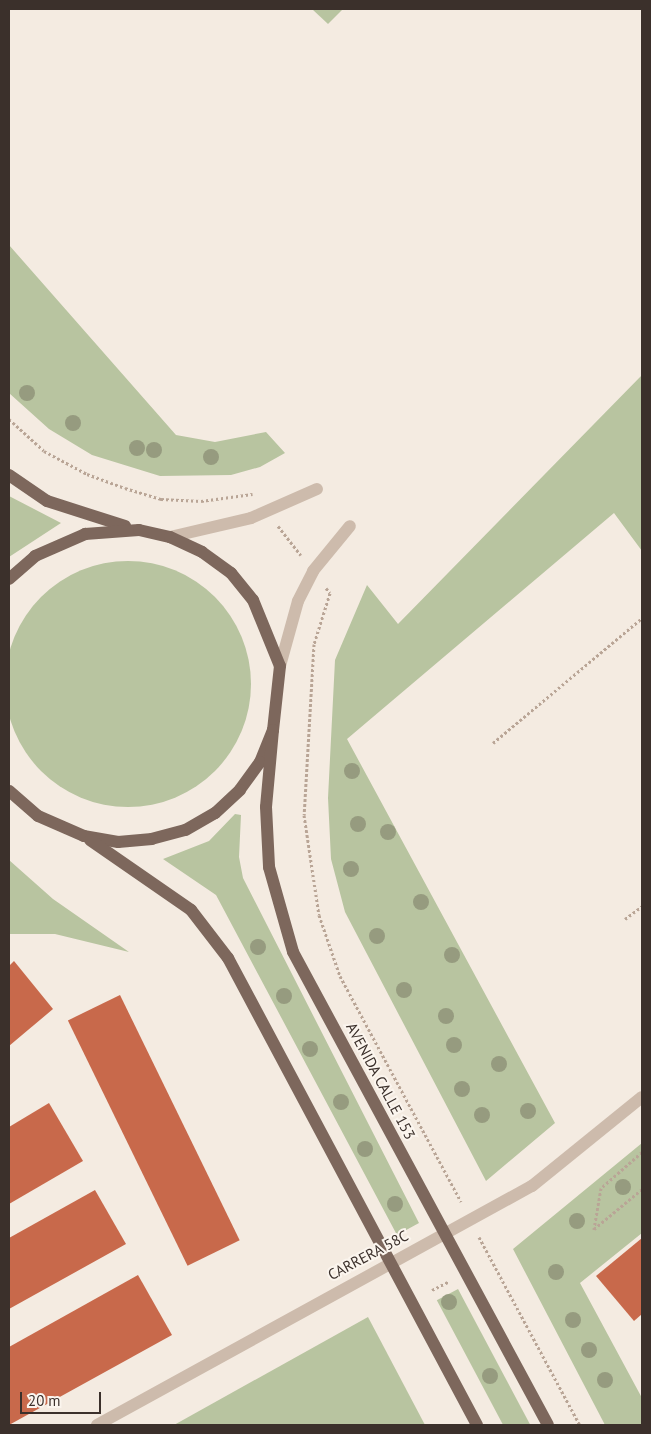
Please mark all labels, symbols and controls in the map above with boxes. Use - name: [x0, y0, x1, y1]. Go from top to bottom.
- street label: AVENIDA CALLE 153: [342, 1019, 420, 1143]
- street label: CARRERA 58C: [324, 1226, 412, 1284]
- scale bar: [22, 1382, 104, 1414]
- text: 20 m: [28, 1391, 61, 1410]

